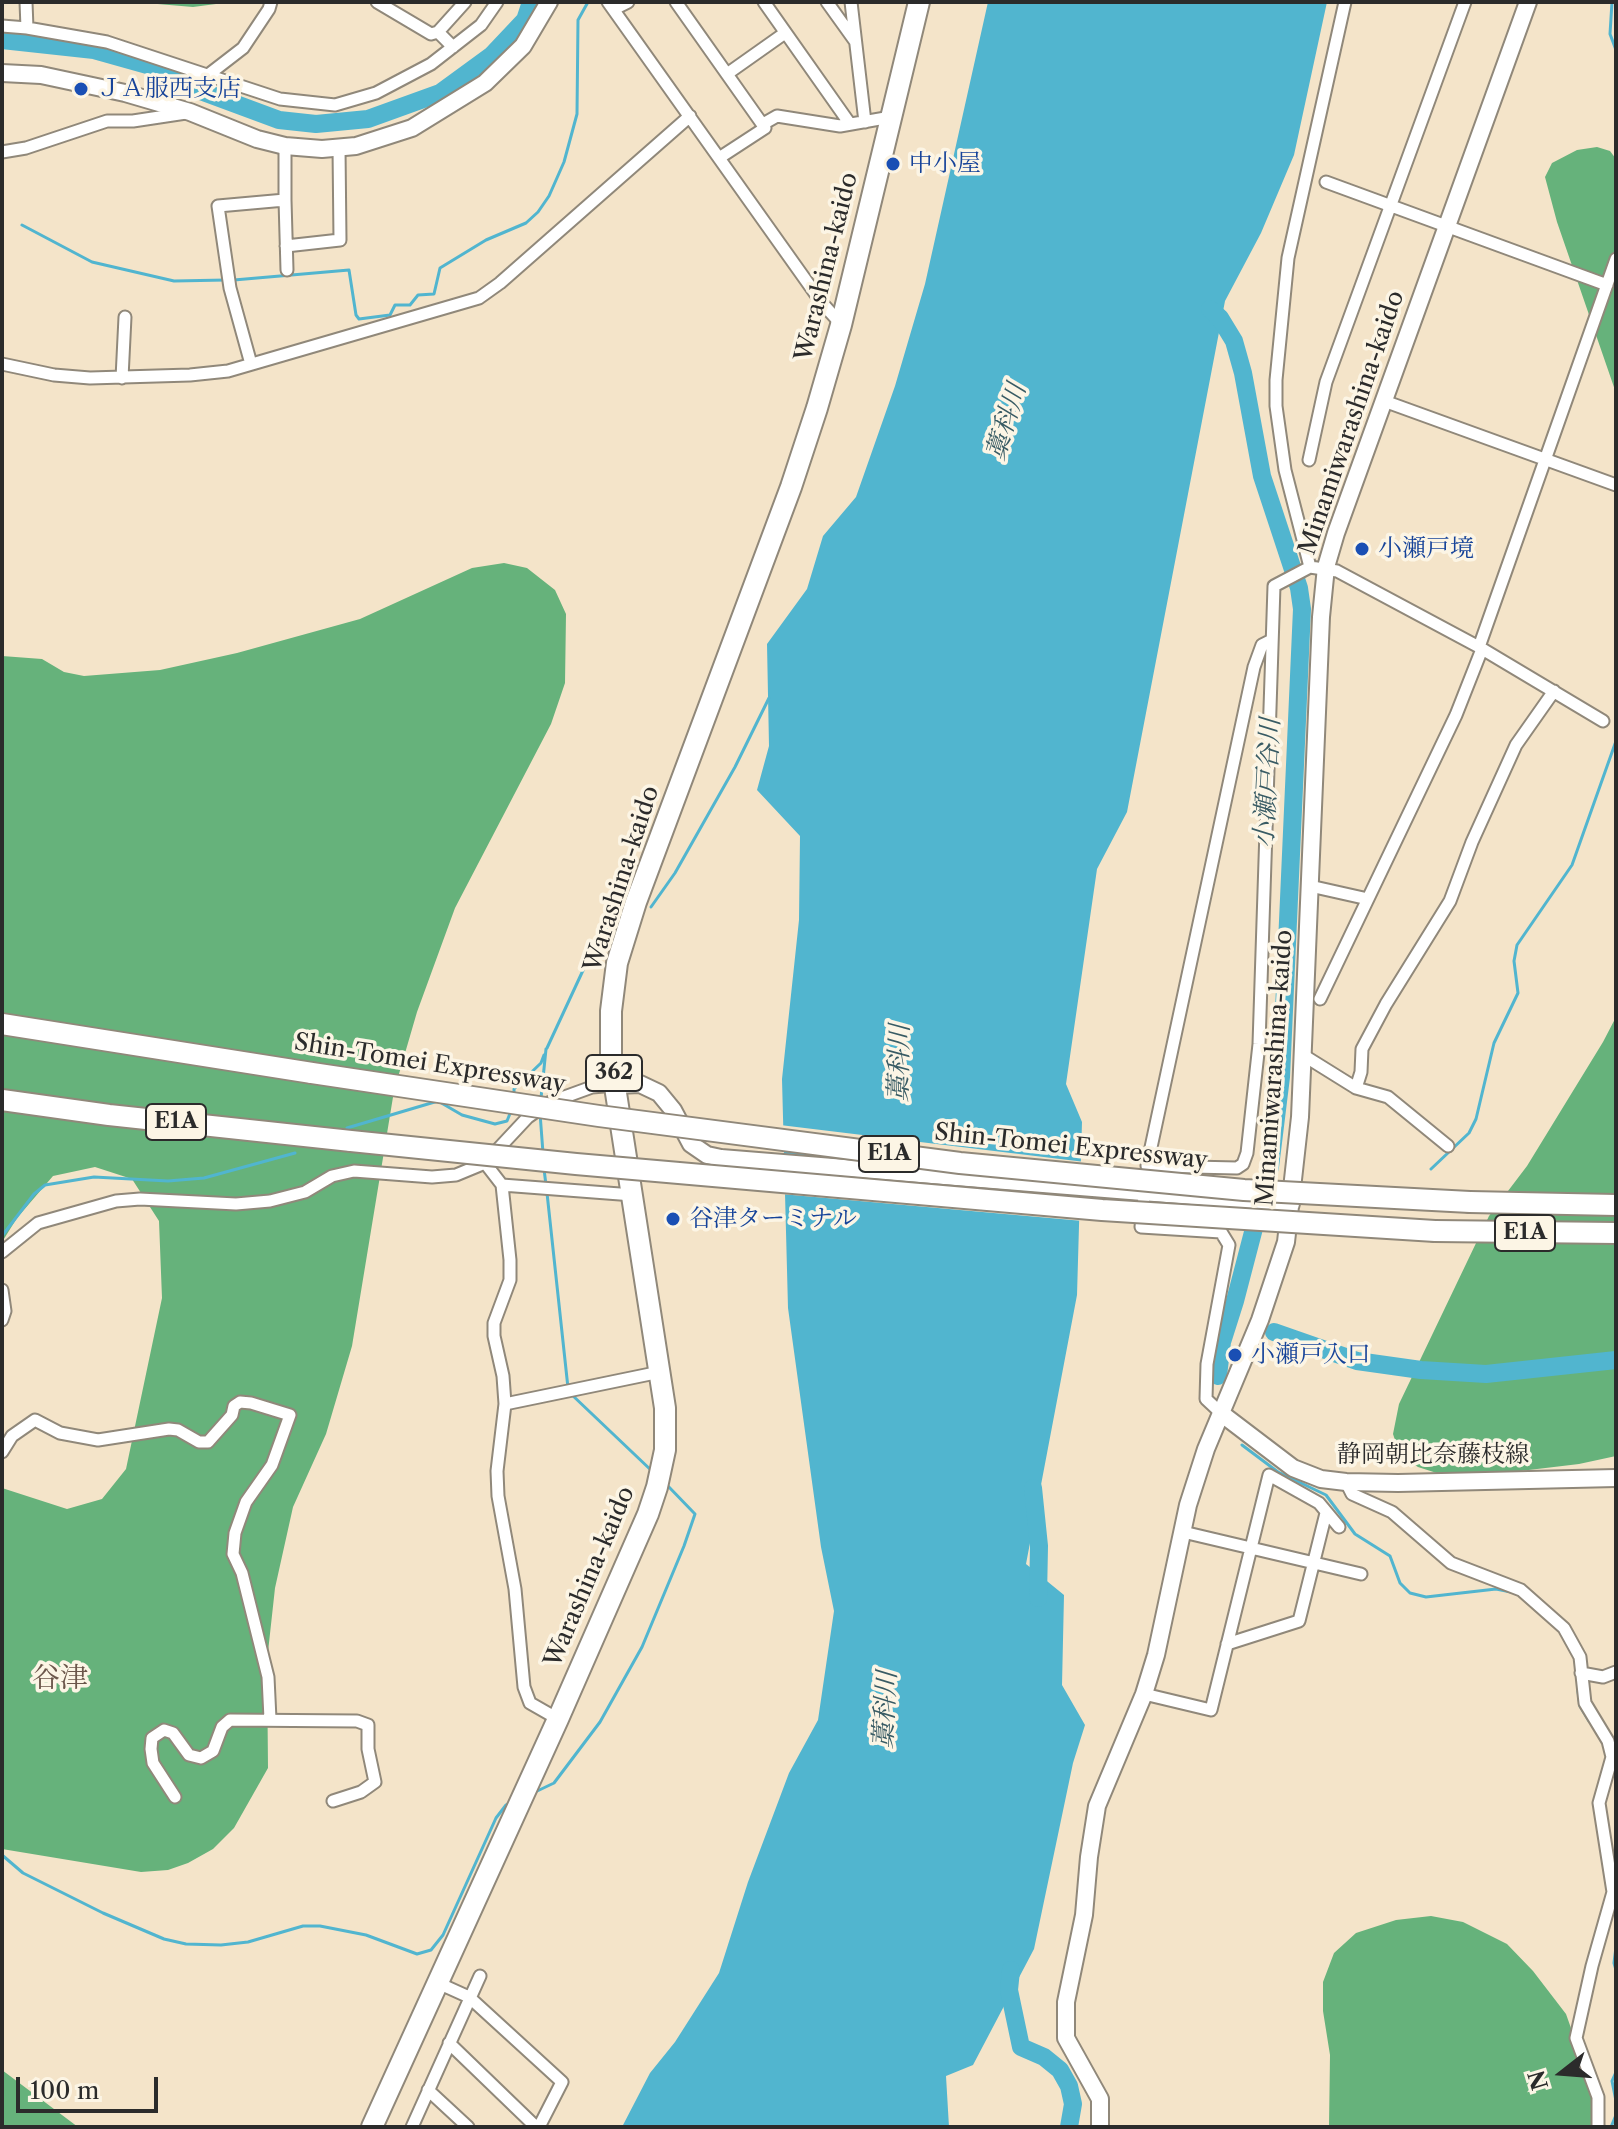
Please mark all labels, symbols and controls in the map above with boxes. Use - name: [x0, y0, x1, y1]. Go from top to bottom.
- place label: ＪＡ服西支店: [97, 75, 241, 103]
- marker: ＪＡ服西支店: [72, 80, 90, 98]
- place label: 中小屋: [909, 150, 981, 178]
- marker: 中小屋: [884, 155, 902, 173]
- street label: Warashina-kaido: [790, 170, 864, 364]
- street label: Minamiwarashina-kaido: [1293, 287, 1411, 559]
- water label: 藁科川: [981, 380, 1033, 464]
- place label: 小瀬戸境: [1378, 535, 1474, 563]
- marker: 小瀬戸境: [1353, 540, 1371, 558]
- water label: 小瀬戸谷川: [1249, 717, 1287, 849]
- street label: Warashina-kaido: [578, 783, 666, 975]
- street label: Minamiwarashina-kaido: [1251, 929, 1299, 1207]
- water label: 藁科川: [884, 1024, 916, 1102]
- street label: Shin-Tomei Expressway: [292, 1028, 568, 1100]
- road number: 362: [586, 1055, 642, 1091]
- road number: E1A: [146, 1104, 206, 1140]
- street label: Shin-Tomei Expressway: [933, 1118, 1209, 1176]
- road number: E1A: [859, 1136, 919, 1172]
- place label: 谷津ターミナル: [689, 1205, 857, 1233]
- marker: 谷津ターミナル: [664, 1210, 682, 1228]
- road number: E1A: [1495, 1215, 1555, 1251]
- place label: 小瀬戸入口: [1251, 1341, 1371, 1369]
- marker: 小瀬戸入口: [1226, 1346, 1244, 1364]
- street label: 静岡朝比奈藤枝線: [1337, 1441, 1529, 1469]
- street label: Warashina-kaido: [539, 1482, 641, 1672]
- district label: 谷津: [32, 1662, 88, 1696]
- water label: 藁科川: [868, 1670, 904, 1750]
- north arrow: [1522, 2033, 1602, 2113]
- scale bar: [20, 2061, 162, 2111]
- text: N: [1523, 2067, 1554, 2093]
- text: 100 m: [30, 2076, 99, 2105]

